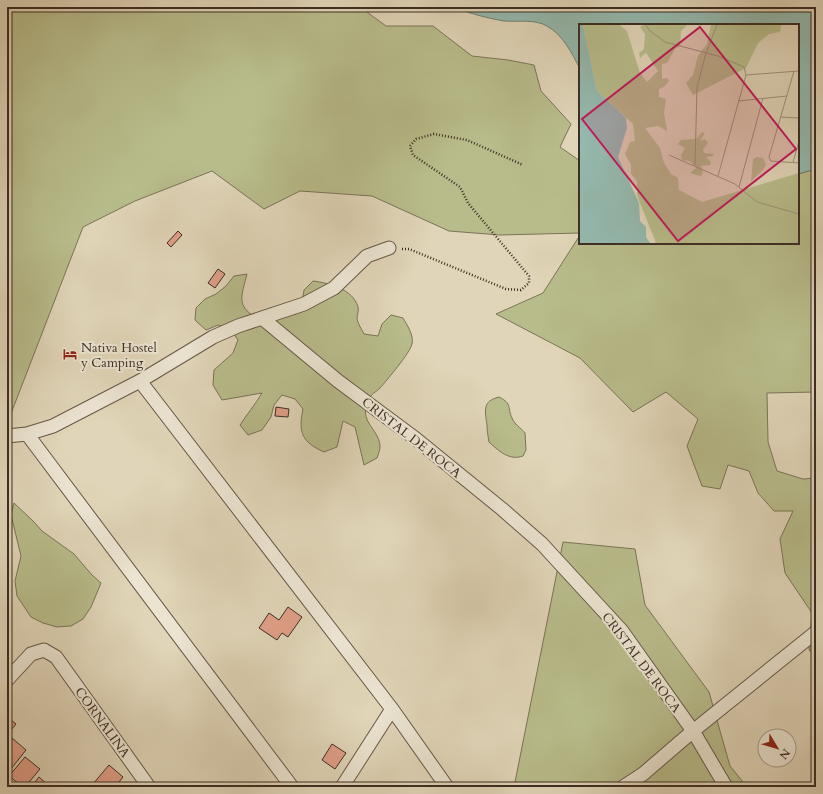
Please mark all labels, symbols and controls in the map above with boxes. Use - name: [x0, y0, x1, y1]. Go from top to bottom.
- inset map: [579, 24, 799, 244]
- place label: Nativa Hostel y Camping: [80, 339, 157, 372]
- hotel icon: Nativa Hostel y Camping: [62, 346, 78, 362]
- street label: CRISTAL DE ROCA: [358, 393, 465, 483]
- street label: CRISTAL DE ROCA: [597, 609, 685, 717]
- street label: CORNALINA: [70, 684, 134, 762]
- north arrow: [757, 728, 797, 768]
- text: N: [775, 745, 793, 763]

